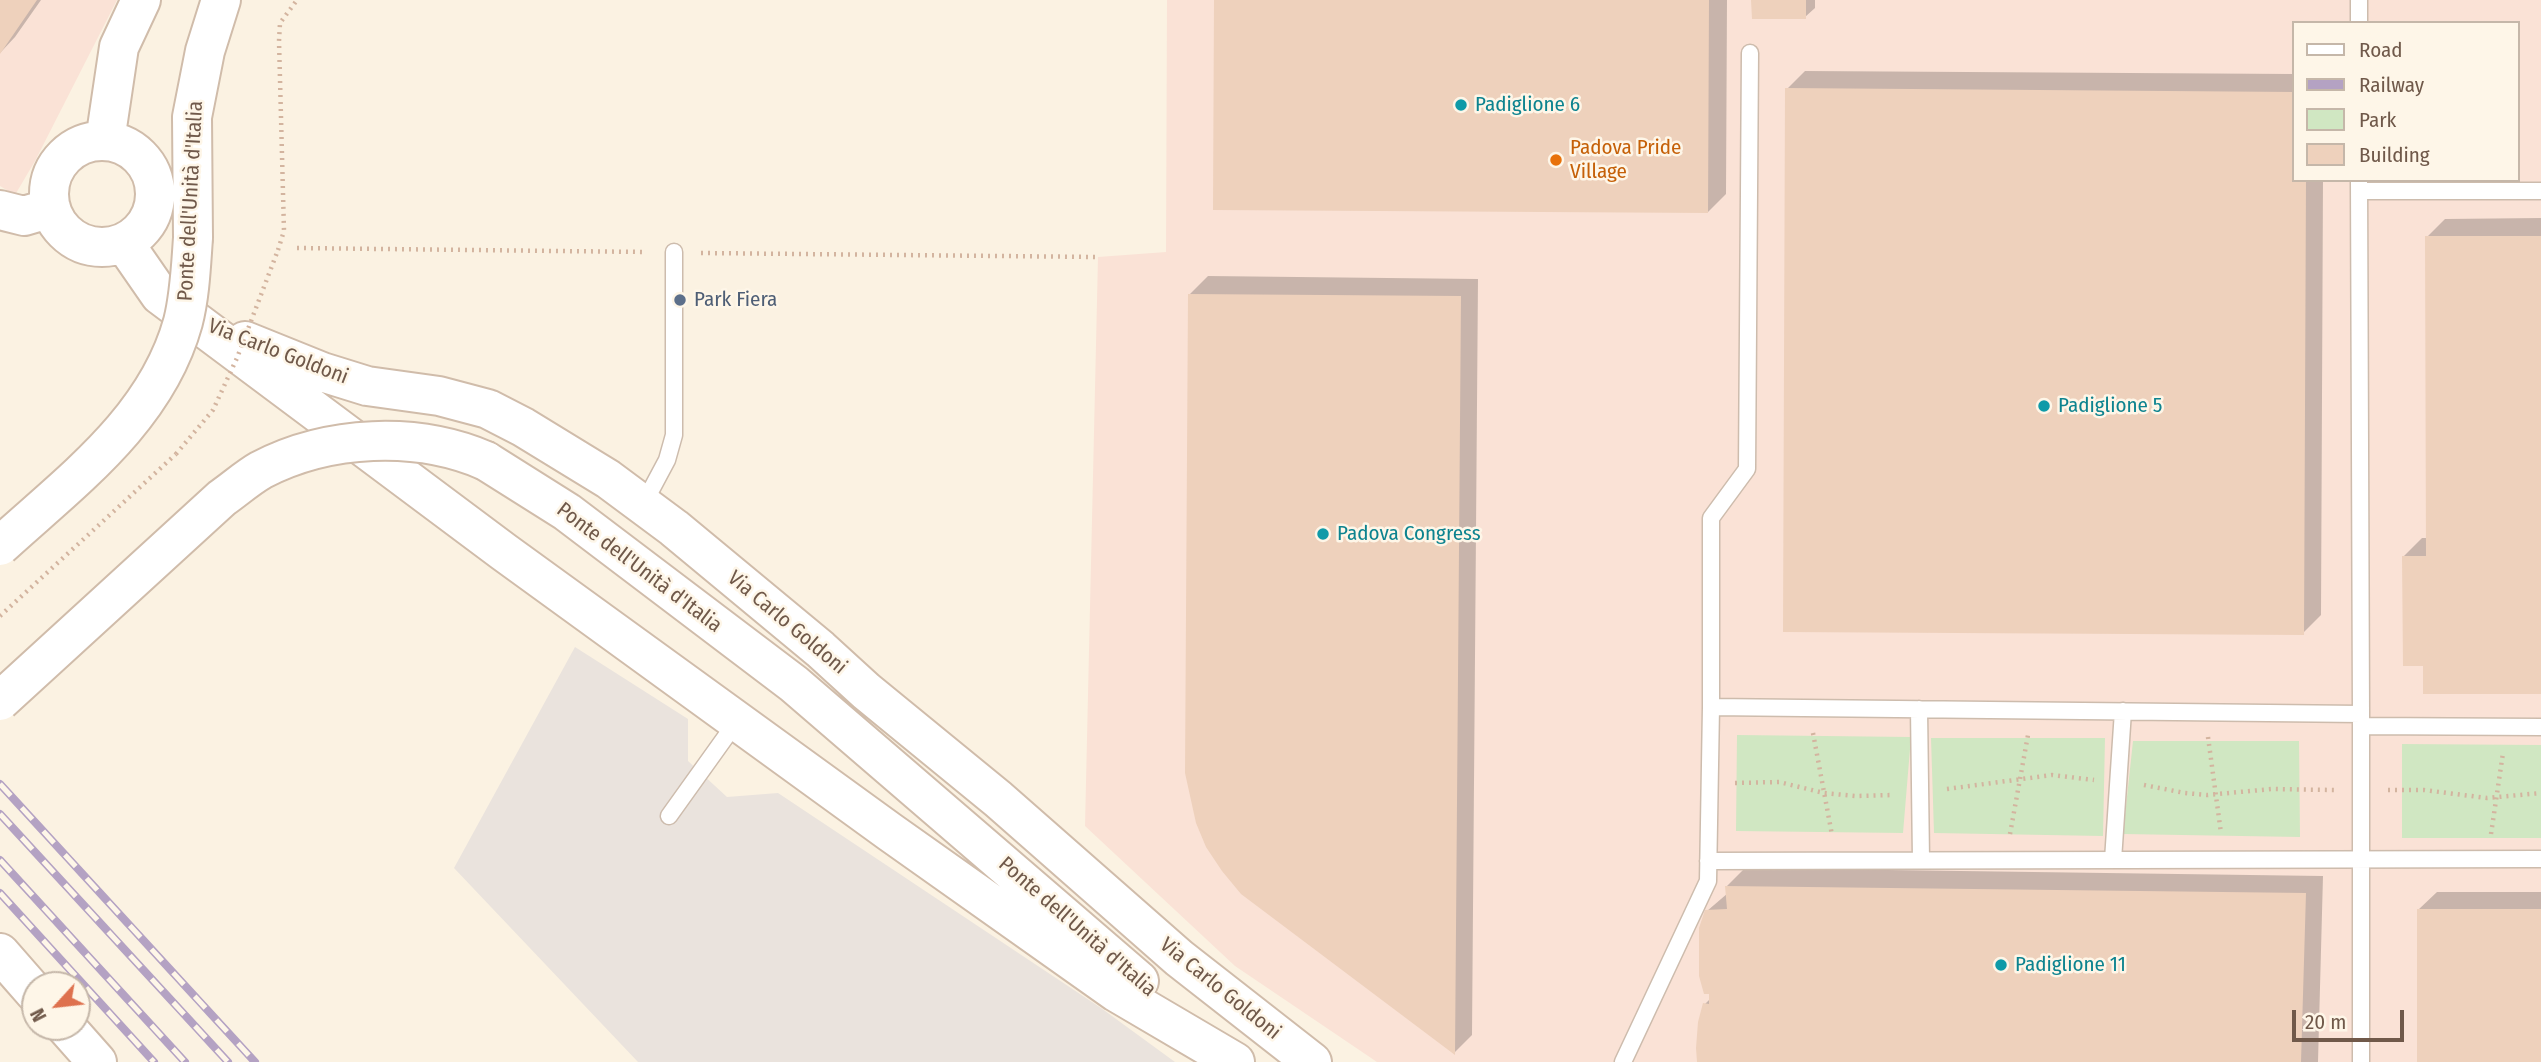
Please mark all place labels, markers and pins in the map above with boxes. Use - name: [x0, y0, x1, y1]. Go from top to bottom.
- place label: Padiglione 6: [1475, 92, 1580, 118]
- marker: Padiglione 6: [1453, 97, 1469, 113]
- place label: Padova Pride Village: [1570, 135, 1681, 185]
- marker: Padova Pride Village: [1548, 152, 1564, 168]
- place label: Park Fiera: [694, 287, 777, 313]
- marker: Park Fiera: [672, 292, 688, 308]
- place label: Padiglione 5: [2058, 393, 2162, 419]
- marker: Padiglione 5: [2036, 398, 2052, 414]
- place label: Padova Congress: [1337, 521, 1481, 547]
- marker: Padova Congress: [1315, 526, 1331, 542]
- place label: Padiglione 11: [2015, 952, 2126, 978]
- marker: Padiglione 11: [1993, 957, 2009, 973]

